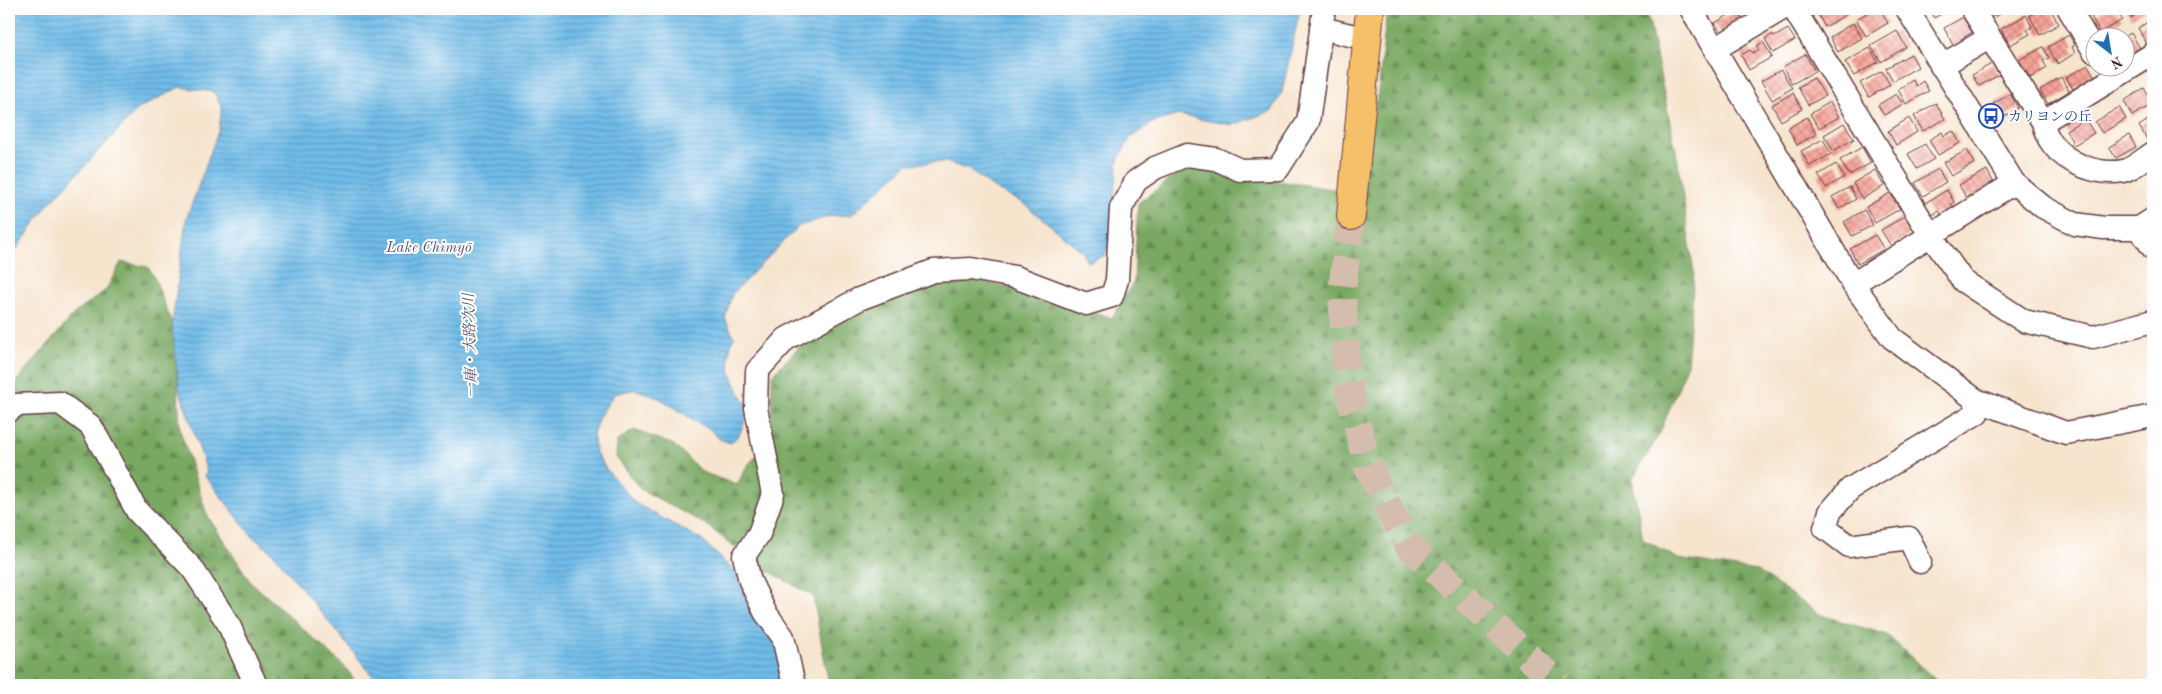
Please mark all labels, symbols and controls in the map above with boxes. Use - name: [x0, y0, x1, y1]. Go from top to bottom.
- north arrow: [2084, 28, 2134, 78]
- text: N: [2108, 54, 2124, 71]
- bus stop icon: カリヨンの丘: [1978, 103, 2004, 129]
- place label: カリヨンの丘: [2008, 109, 2092, 124]
- water label: Lake Chimyō: [385, 241, 473, 256]
- water label: 一庫・大路次川: [460, 291, 481, 399]

